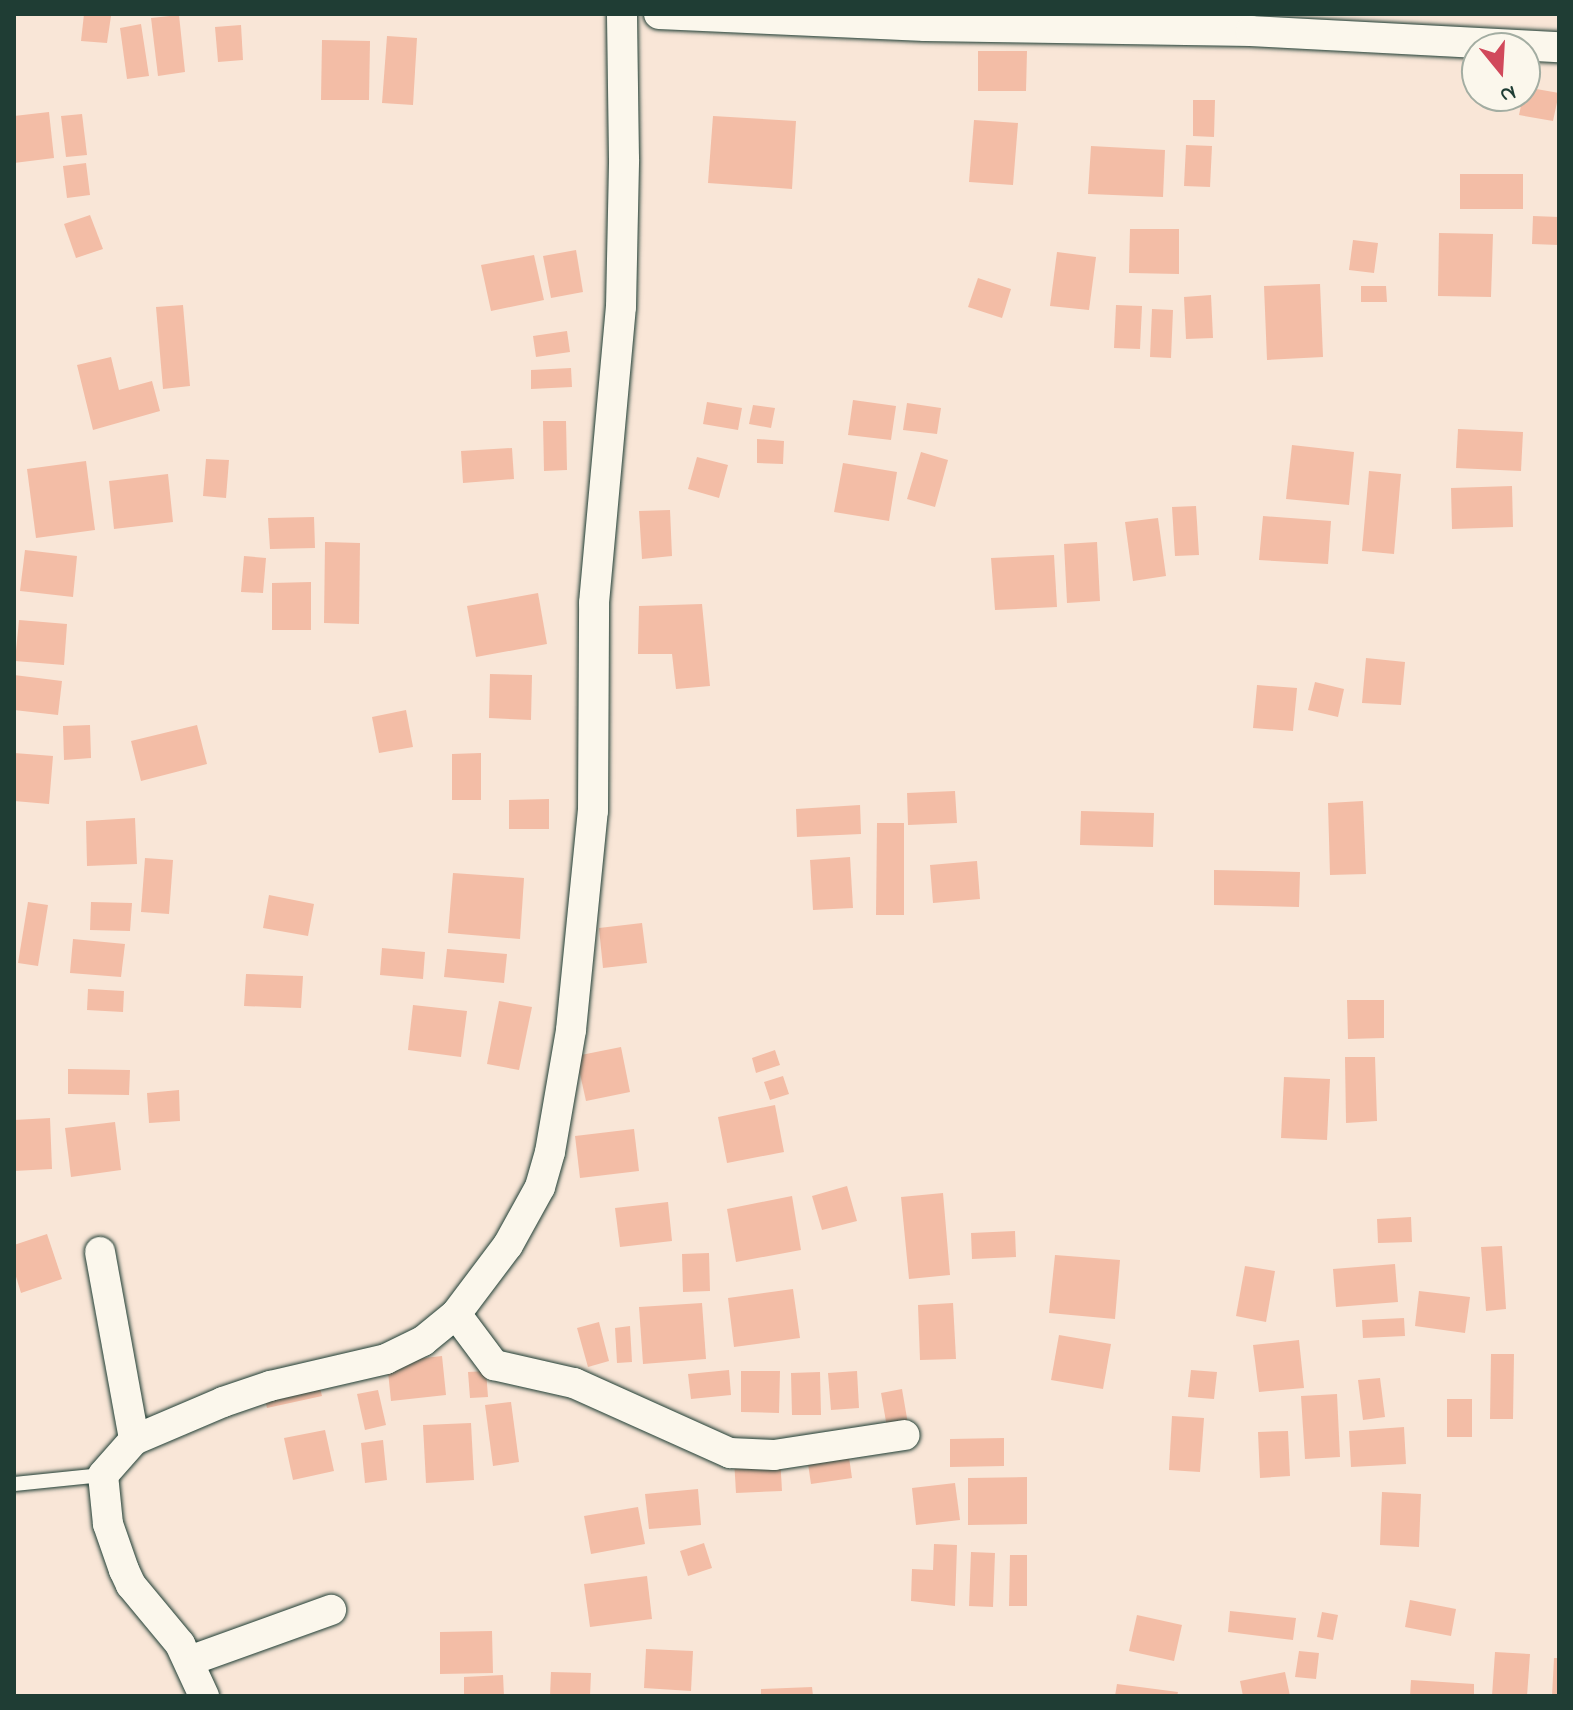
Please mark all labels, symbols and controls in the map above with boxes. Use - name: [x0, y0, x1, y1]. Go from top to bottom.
- north arrow: [1461, 32, 1541, 112]
- text: N: [1496, 75, 1520, 110]

